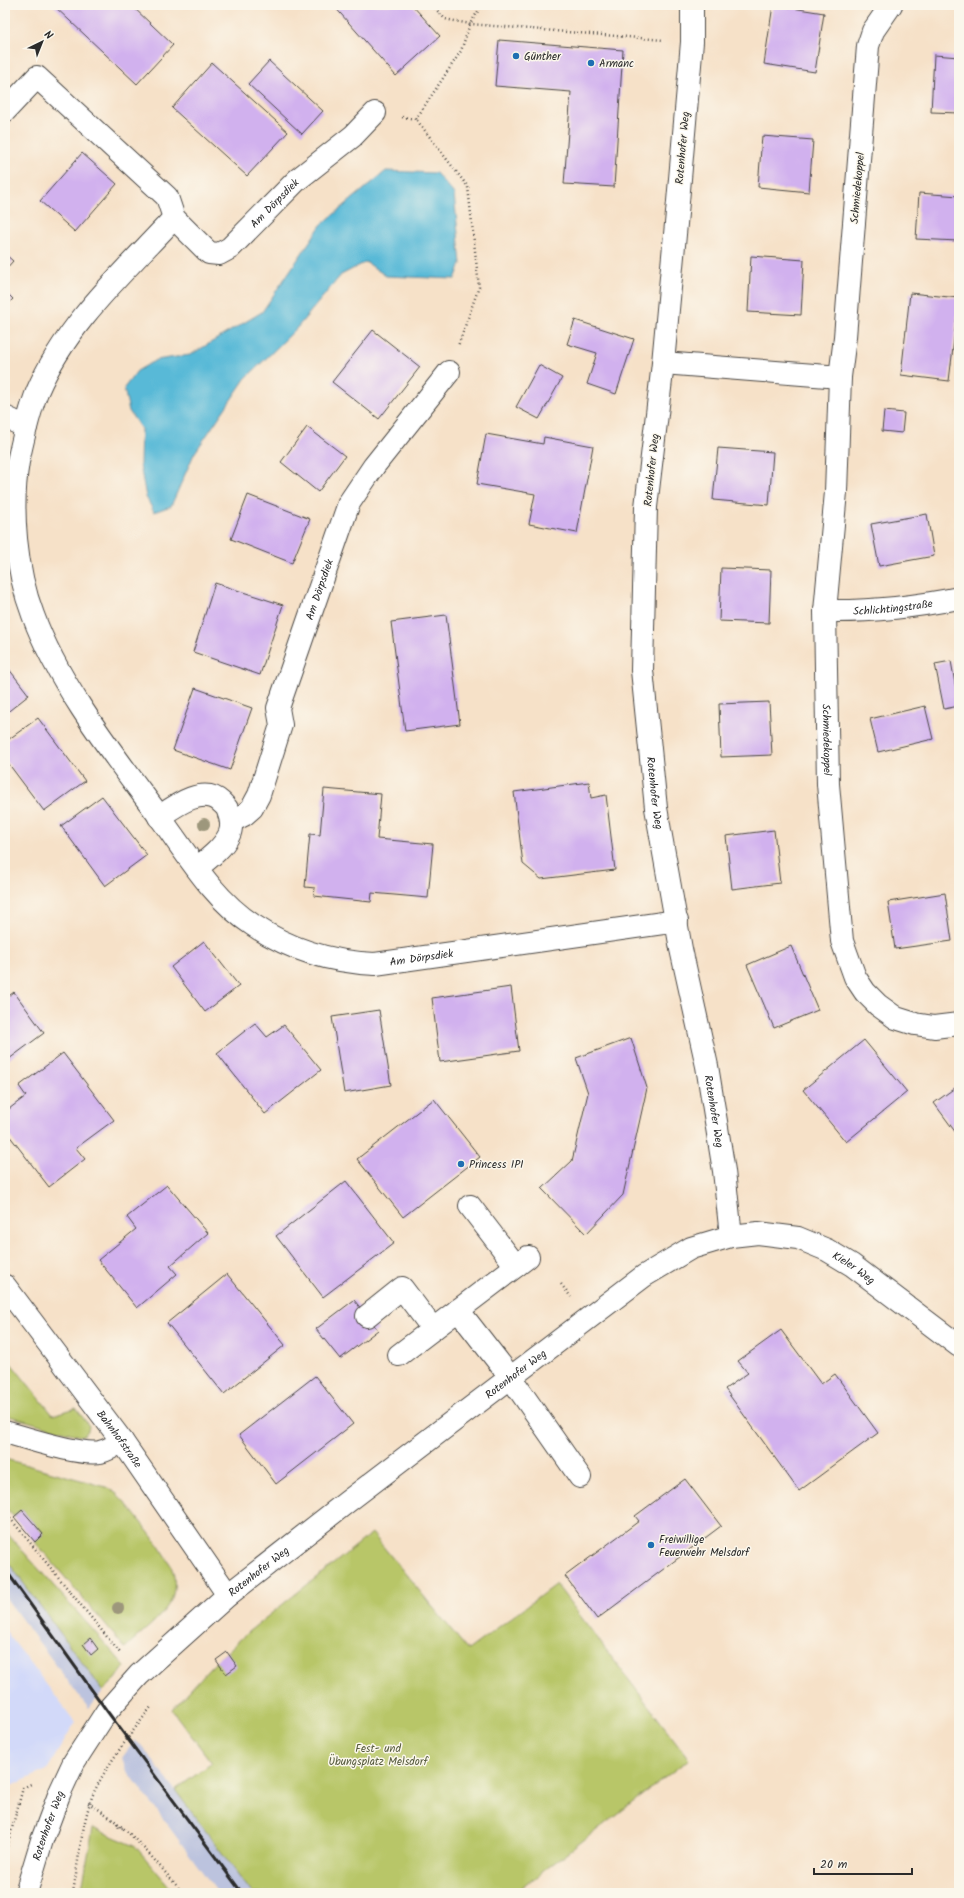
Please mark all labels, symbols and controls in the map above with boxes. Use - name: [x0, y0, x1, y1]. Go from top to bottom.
- north arrow: [22, 22, 62, 62]
- text: N: [39, 26, 57, 44]
- place label: Günther: [524, 48, 562, 66]
- marker: Günther: [511, 51, 521, 61]
- place label: Armanc: [599, 55, 634, 73]
- marker: Armanc: [586, 58, 596, 68]
- street label: Rotenhofer Weg: [671, 111, 695, 185]
- street label: Schmiedekoppel: [846, 151, 870, 225]
- street label: Am Dörpsdiek: [246, 174, 304, 233]
- street label: Rotenhofer Weg: [639, 433, 665, 507]
- street label: Am Dörpsdiek: [301, 556, 339, 623]
- street label: Schlichtingstraße: [853, 595, 934, 621]
- street label: Schmiedekoppel: [817, 704, 836, 776]
- street label: Rotenhofer Weg: [641, 756, 668, 831]
- street label: Am Dörpsdiek: [389, 945, 455, 972]
- street label: Rotenhofer Weg: [699, 1074, 728, 1149]
- place label: Princess IPI: [469, 1156, 524, 1174]
- marker: Princess IPI: [456, 1159, 466, 1169]
- street label: Kieler Weg: [829, 1247, 879, 1289]
- street label: Rotenhofer Weg: [481, 1345, 551, 1404]
- street label: Bahnhofstraße: [92, 1406, 146, 1472]
- place label: Freiwillige Feuerwehr Melsdorf: [659, 1531, 751, 1562]
- marker: Freiwillige Feuerwehr Melsdorf: [646, 1540, 656, 1550]
- street label: Rotenhofer Weg: [225, 1542, 294, 1602]
- park label: Fest- und Übungsplatz Melsdorf: [328, 1740, 429, 1771]
- street label: Rotenhofer Weg: [28, 1788, 70, 1863]
- scale bar: [814, 1850, 912, 1876]
- text: 20 m: [820, 1855, 848, 1874]

